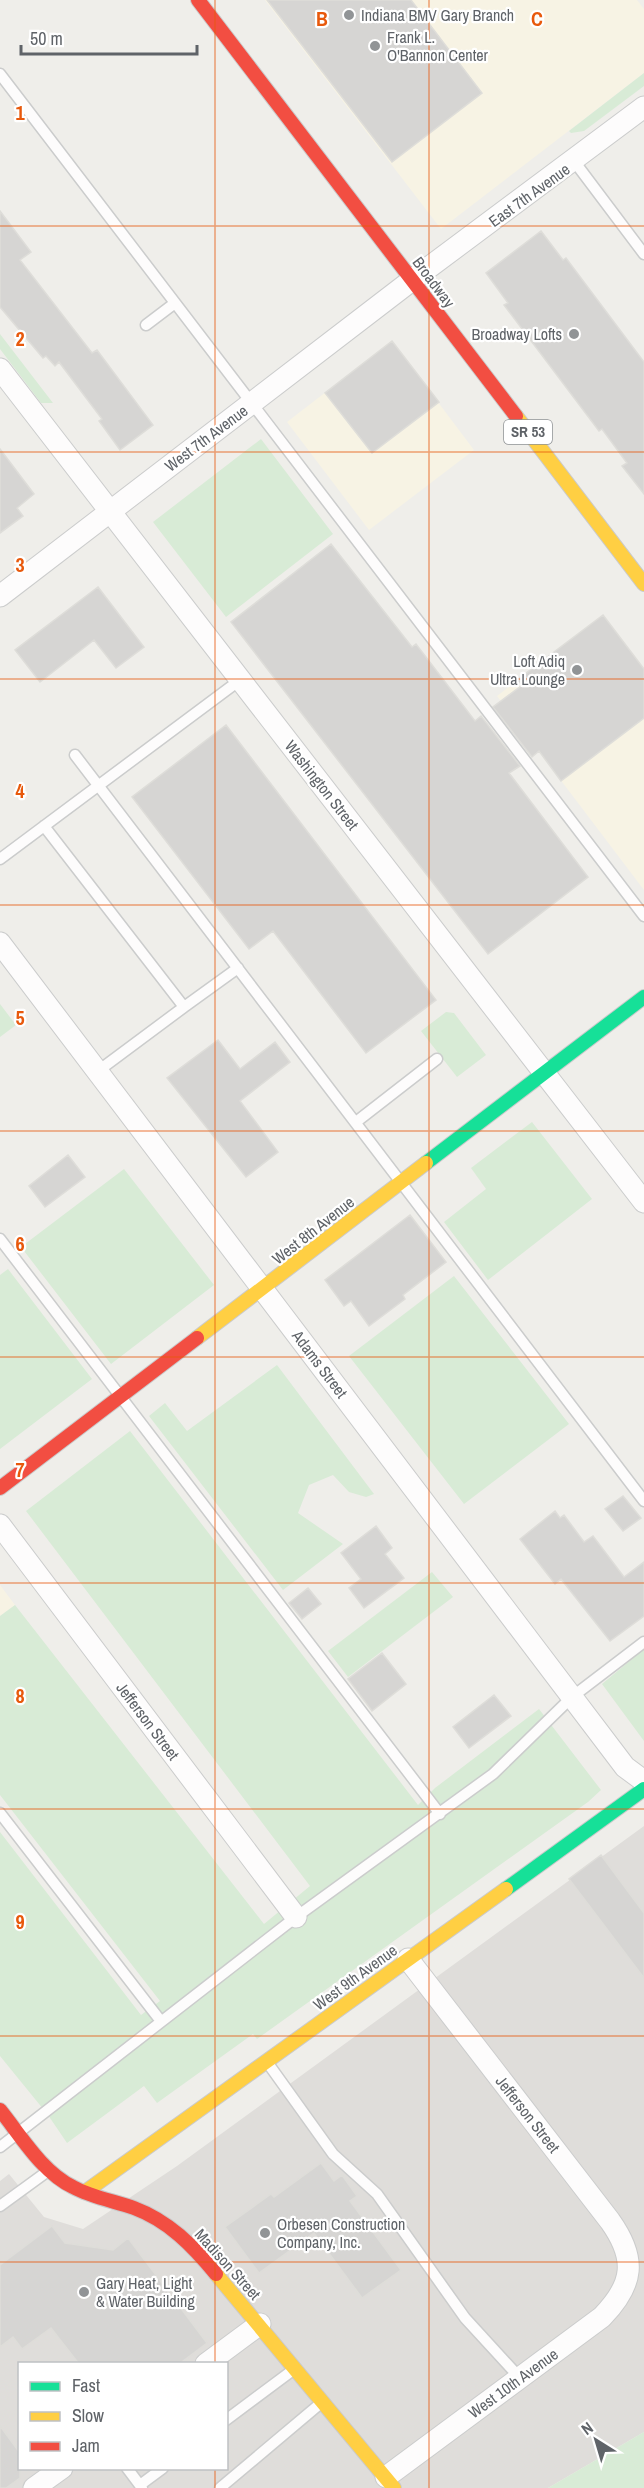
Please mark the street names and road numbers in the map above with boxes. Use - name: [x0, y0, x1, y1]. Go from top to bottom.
- street label: East 7th Avenue: [484, 158, 574, 232]
- street label: Broadway: [408, 252, 461, 312]
- street label: West 7th Avenue: [160, 399, 252, 477]
- road number: SR 53: [504, 420, 552, 444]
- street label: Washington Street: [280, 736, 364, 835]
- street label: West 8th Avenue: [267, 1191, 359, 1269]
- street label: Adams Street: [287, 1325, 353, 1403]
- street label: Jefferson Street: [111, 1677, 185, 1765]
- street label: West 9th Avenue: [309, 1939, 401, 2015]
- street label: Jefferson Street: [491, 2071, 565, 2157]
- street label: Madison Street: [190, 2224, 266, 2305]
- street label: West 10th Avenue: [464, 2343, 562, 2423]

